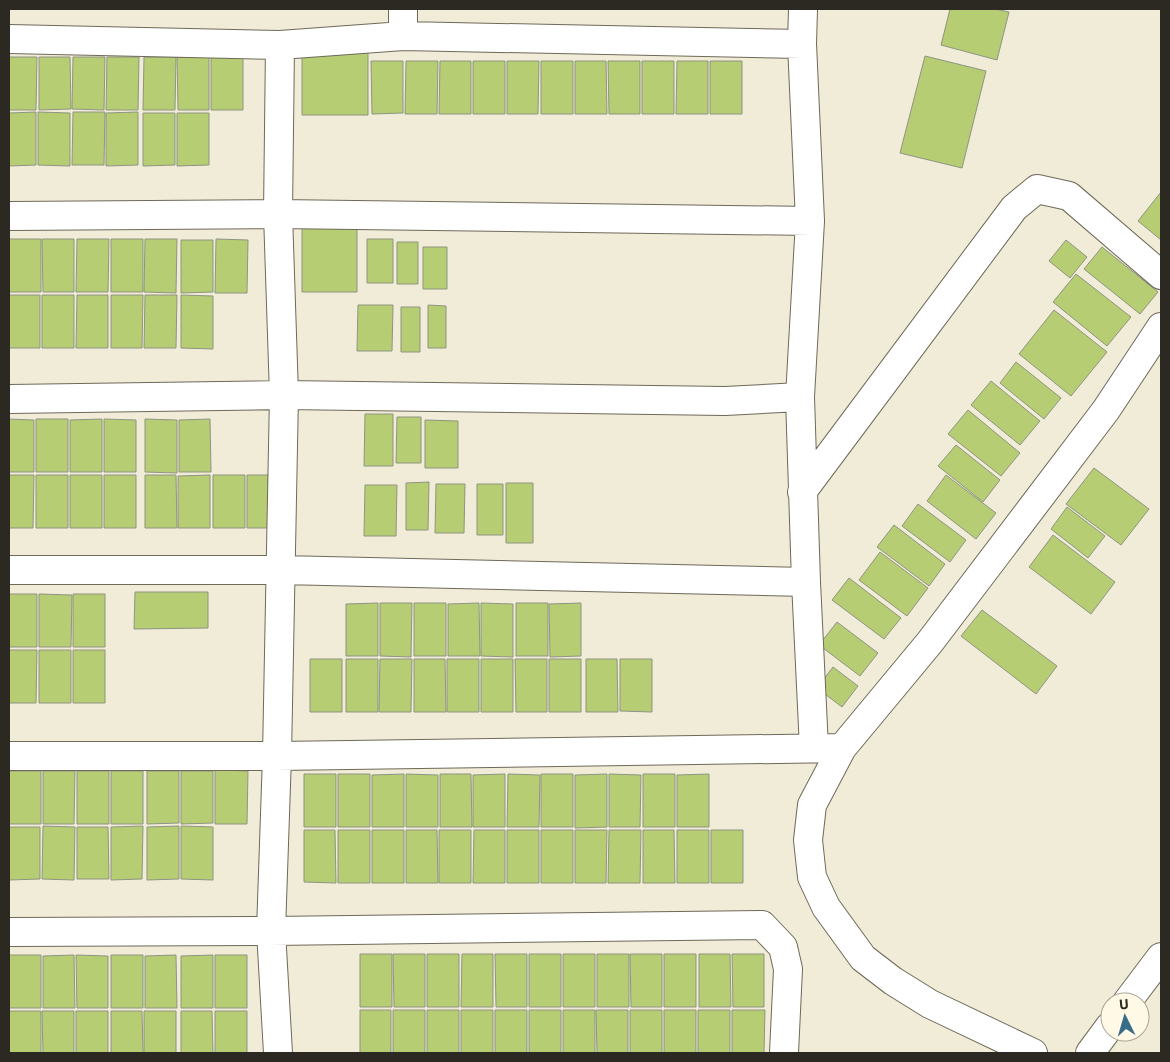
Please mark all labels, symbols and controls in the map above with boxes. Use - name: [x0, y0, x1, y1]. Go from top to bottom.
- north arrow: [1100, 992, 1150, 1042]
- text: U: [1118, 995, 1129, 1013]

